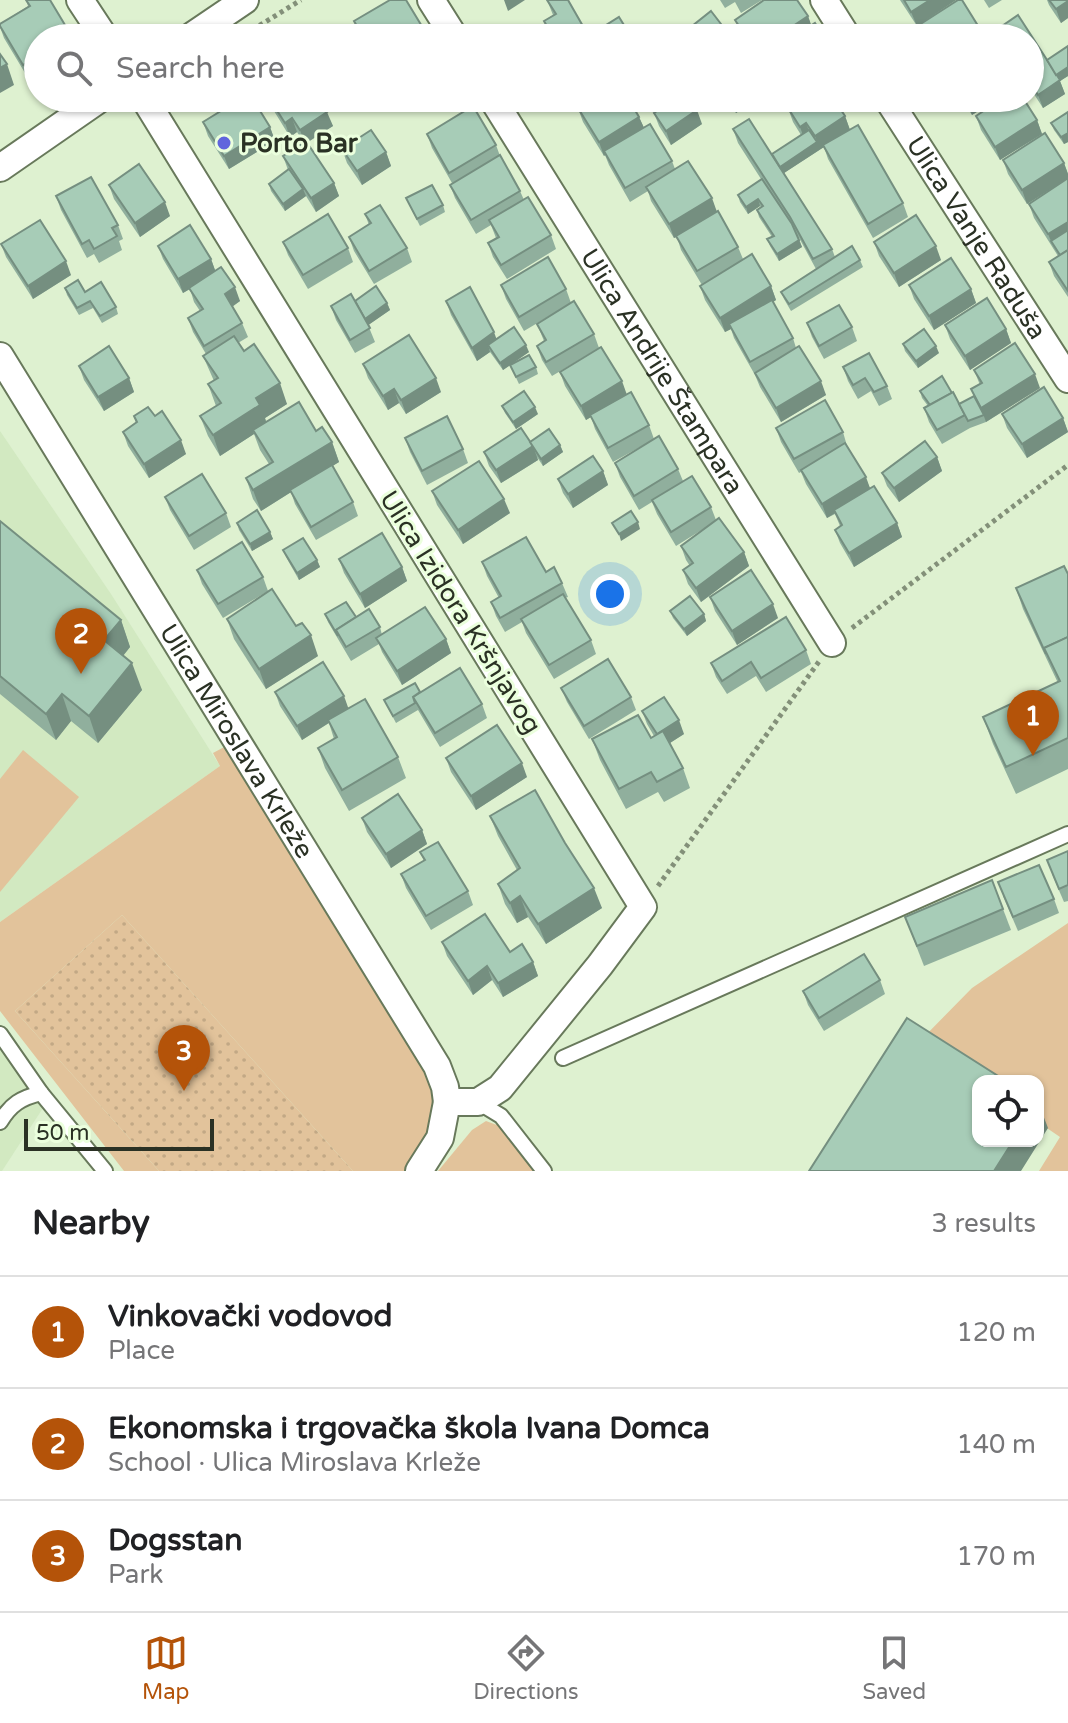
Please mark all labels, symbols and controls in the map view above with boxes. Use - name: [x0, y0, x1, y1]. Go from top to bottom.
- search box: [24, 24, 1044, 112]
- icon: search: [52, 46, 96, 90]
- text: Search here: [116, 50, 285, 87]
- place label: Porto Bar: [240, 128, 359, 159]
- street label: Ulica Vanje Raduša: [900, 131, 1053, 345]
- marker: Porto Bar: [215, 134, 233, 152]
- street label: Ulica Andrije Štampara: [574, 243, 750, 500]
- street label: Ulica Izidora Kršnjavog: [373, 485, 548, 739]
- your location: [590, 574, 630, 614]
- pin: 2: [55, 608, 107, 674]
- street label: Ulica Miroslava Krleže: [153, 619, 320, 864]
- pin: 1: [1007, 690, 1059, 756]
- pin: 3: [158, 1025, 210, 1091]
- map controls: [972, 1075, 1044, 1147]
- button: locate: [972, 1075, 1044, 1147]
- scale bar: [24, 1115, 214, 1151]
- text: 50 m: [36, 1120, 90, 1146]
- text: Nearby: [32, 1203, 150, 1244]
- text: 3 results: [931, 1208, 1036, 1239]
- text: Vinkovački vodovod: [108, 1298, 392, 1335]
- text: 1: [50, 1317, 66, 1348]
- text: 120 m: [956, 1317, 1036, 1348]
- text: Place: [108, 1335, 175, 1366]
- text: Ekonomska i trgovačka škola Ivana Domca: [108, 1410, 710, 1447]
- text: 2: [50, 1429, 66, 1460]
- text: 140 m: [956, 1429, 1036, 1460]
- text: School · Ulica Miroslava Krleže: [108, 1447, 481, 1478]
- text: Dogsstan: [108, 1522, 242, 1559]
- text: 3: [50, 1541, 66, 1572]
- text: 170 m: [956, 1541, 1036, 1572]
- text: Park: [108, 1559, 164, 1590]
- tab: Map: [142, 1631, 189, 1705]
- tab: Directions: [473, 1631, 579, 1705]
- tab: Saved: [862, 1631, 926, 1705]

